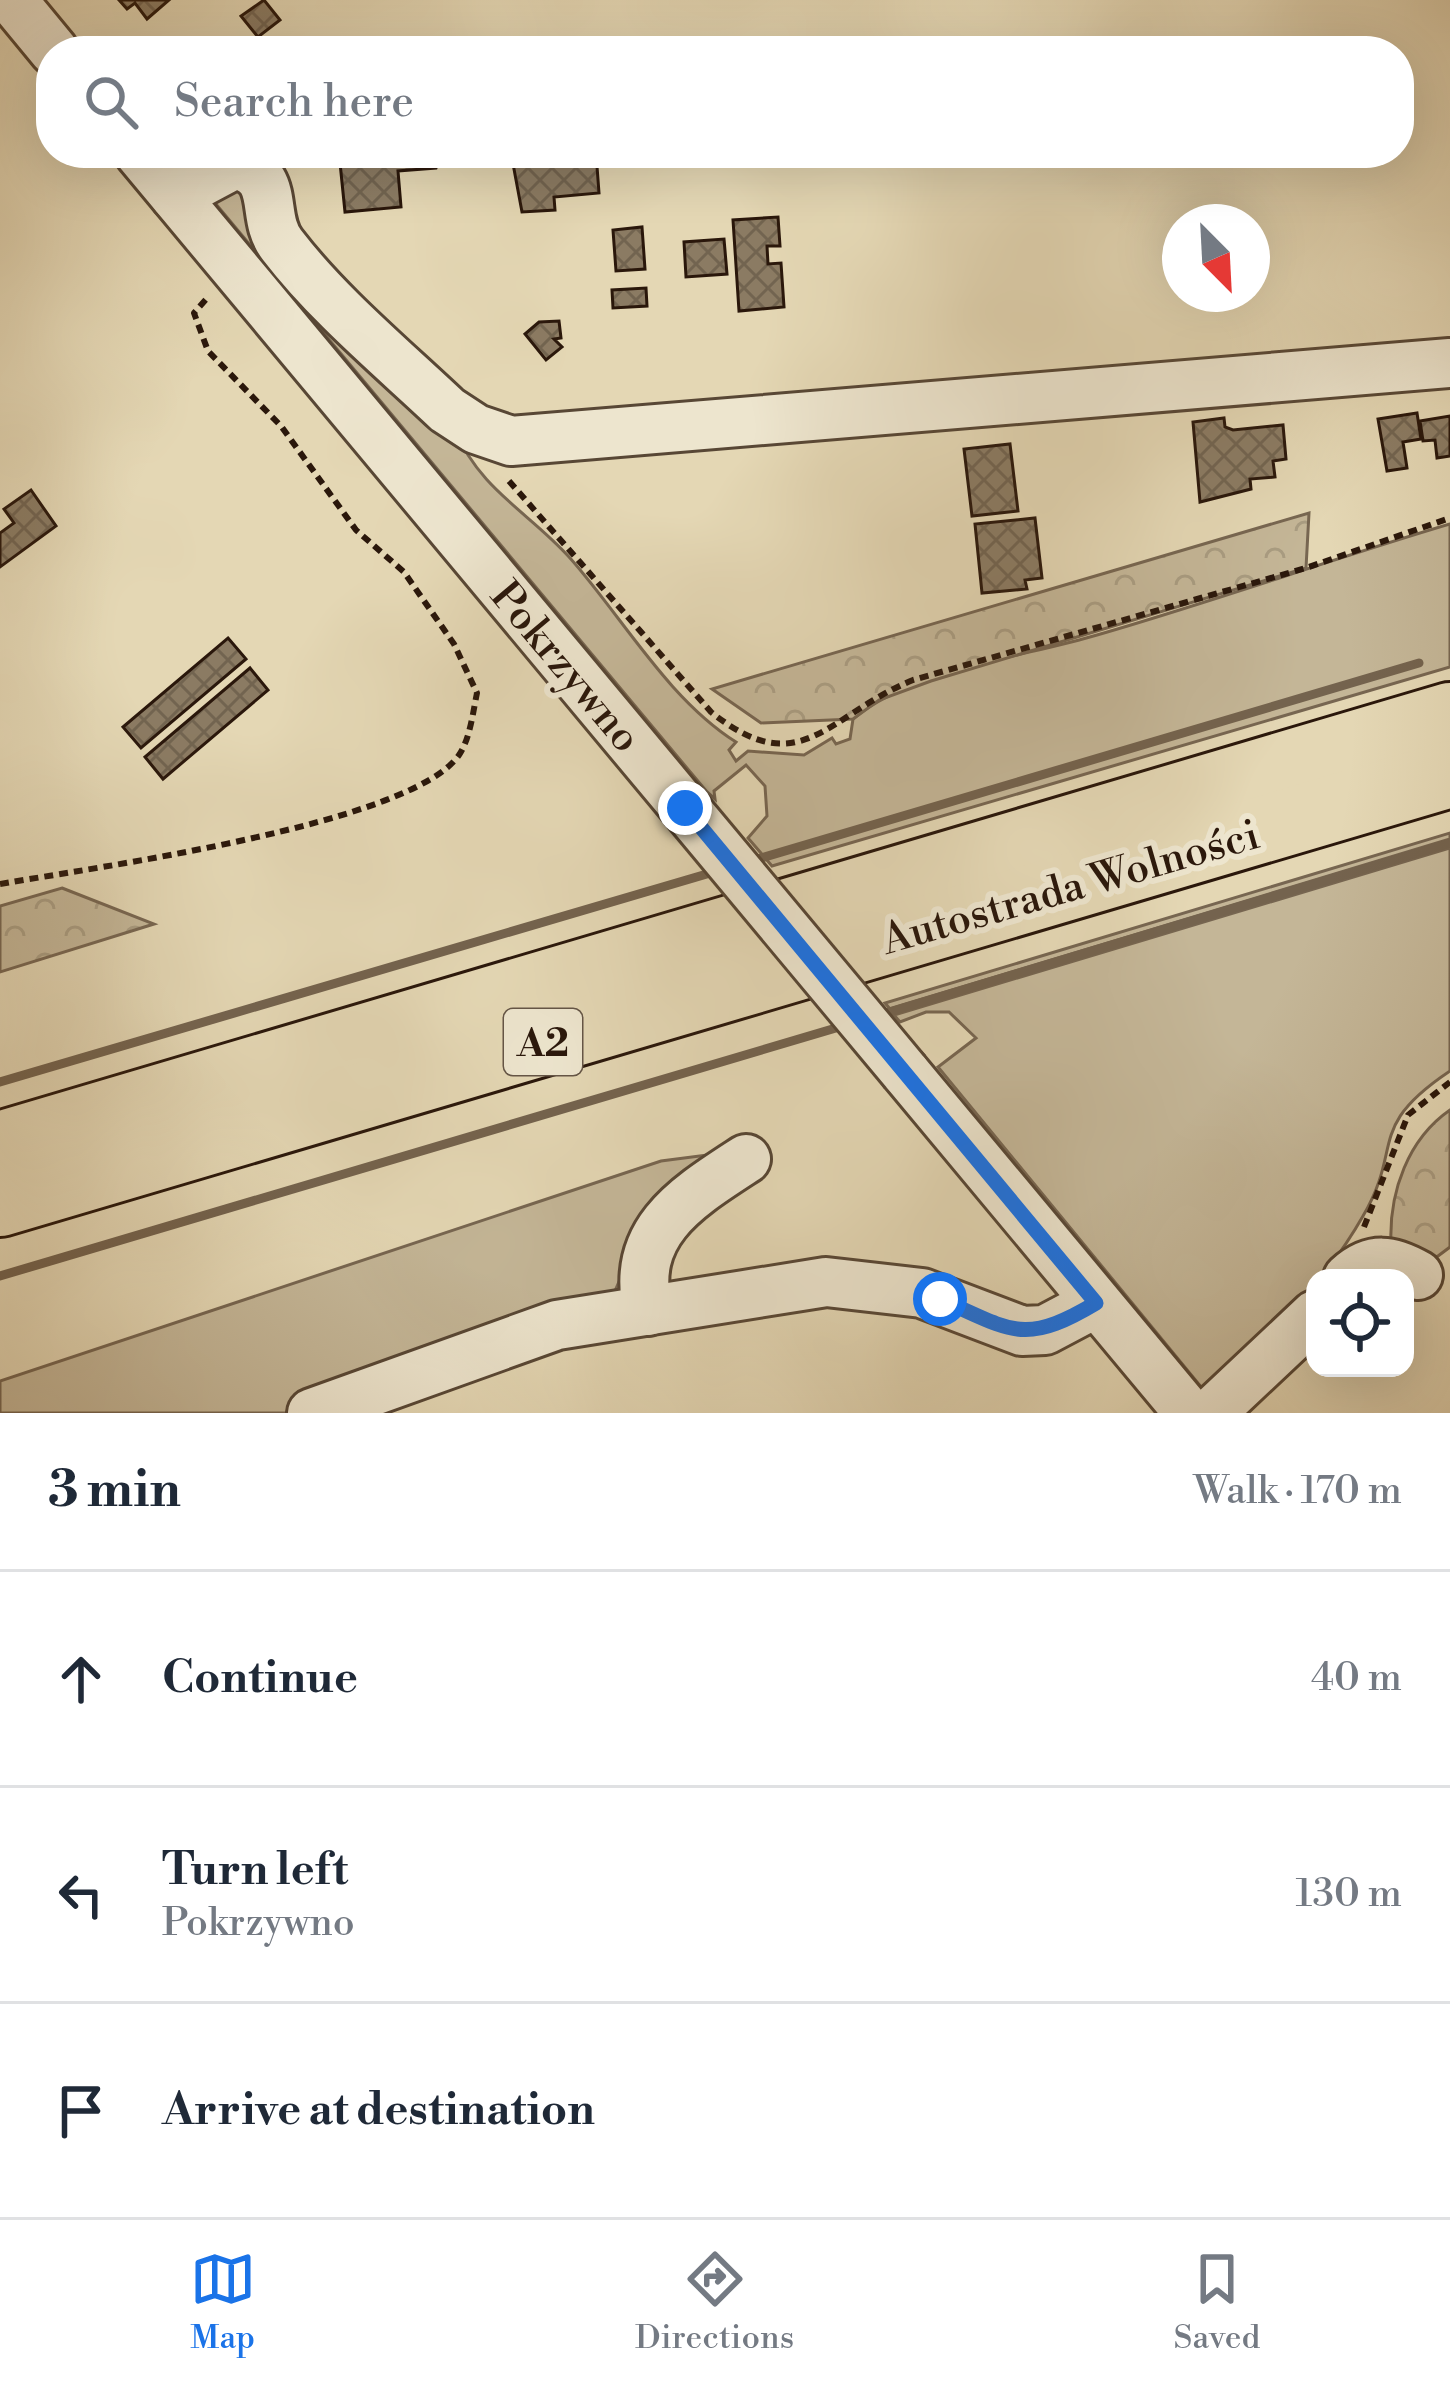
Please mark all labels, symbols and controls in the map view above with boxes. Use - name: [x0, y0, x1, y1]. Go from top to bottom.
- search box: [36, 36, 1414, 168]
- icon: search: [78, 69, 144, 135]
- text: Search here: [174, 74, 414, 131]
- north arrow: [1162, 204, 1270, 312]
- street label: Pokrzywno: [477, 571, 652, 765]
- route end: [658, 781, 712, 835]
- street label: Autostrada Wolności: [875, 809, 1266, 968]
- road number: A2: [504, 1009, 582, 1075]
- map controls: [1306, 1269, 1414, 1377]
- button: locate: [1306, 1269, 1414, 1377]
- route start: [913, 1272, 967, 1326]
- text: 3 min: [48, 1459, 181, 1523]
- text: Walk · 170 m: [1193, 1467, 1402, 1516]
- icon: ahead: [48, 1646, 114, 1712]
- text: Continue: [162, 1650, 358, 1707]
- text: 40 m: [1311, 1654, 1402, 1703]
- text: Turn left: [162, 1842, 348, 1899]
- icon: left: [48, 1862, 114, 1928]
- text: 130 m: [1296, 1870, 1402, 1919]
- text: Pokrzywno: [162, 1899, 355, 1948]
- icon: arrive: [48, 2078, 114, 2144]
- text: Arrive at destination: [162, 2082, 595, 2139]
- tab: Map: [190, 2246, 256, 2359]
- tab: Directions: [635, 2246, 794, 2359]
- tab: Saved: [1174, 2246, 1260, 2359]

